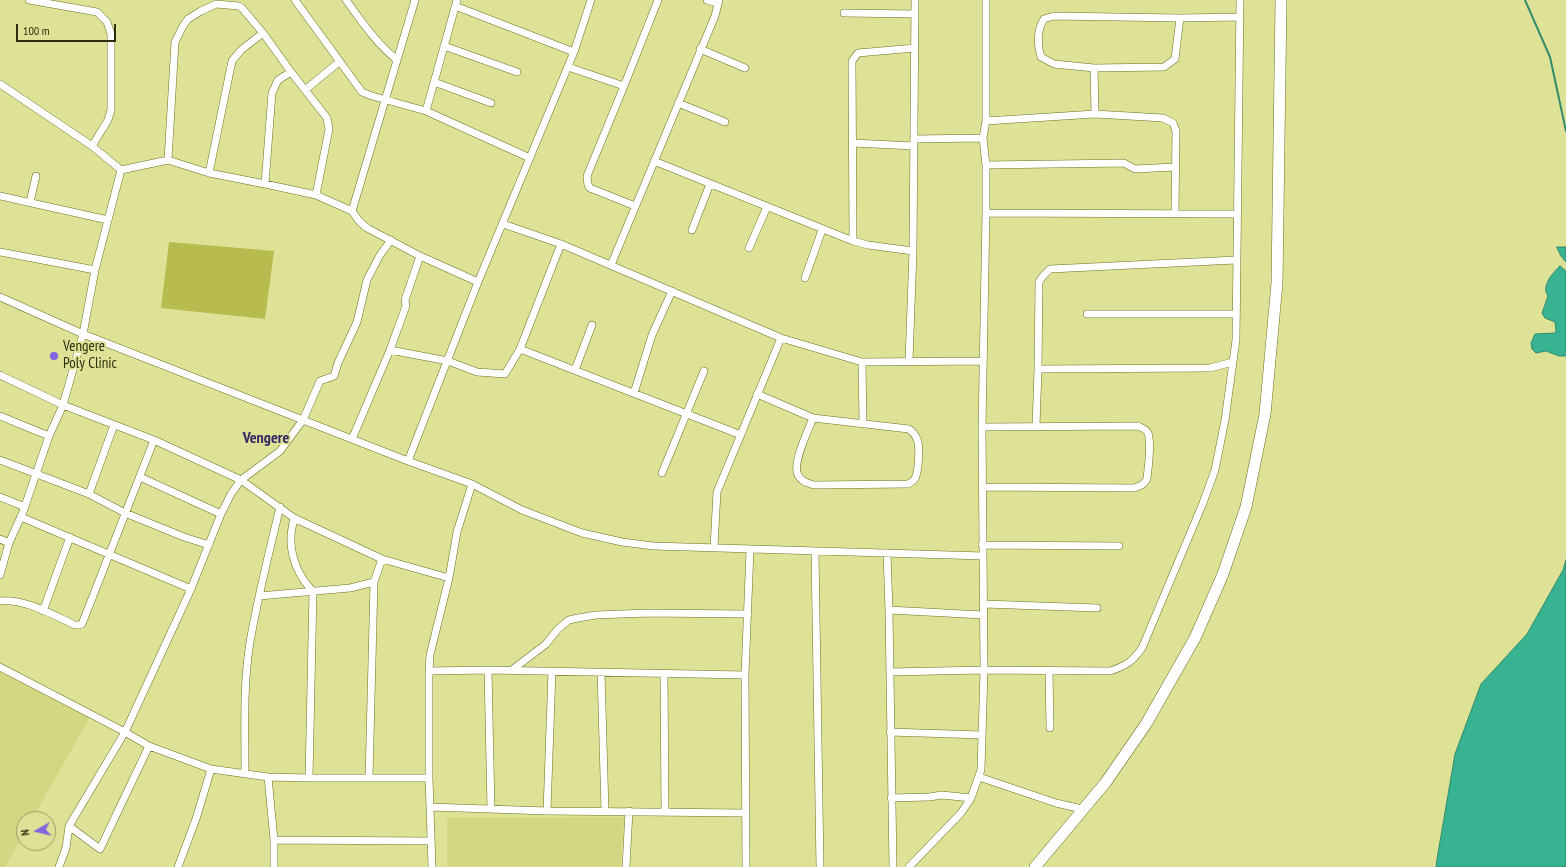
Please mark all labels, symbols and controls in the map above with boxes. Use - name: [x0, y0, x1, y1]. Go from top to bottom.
- scale bar: [18, 16, 118, 42]
- text: 100 m: [23, 23, 50, 38]
- place label: Vengere Poly Clinic: [63, 338, 117, 373]
- marker: Vengere Poly Clinic: [48, 350, 60, 362]
- district label: Vengere: [243, 428, 289, 448]
- north arrow: [16, 811, 56, 851]
- text: N: [18, 829, 32, 836]

